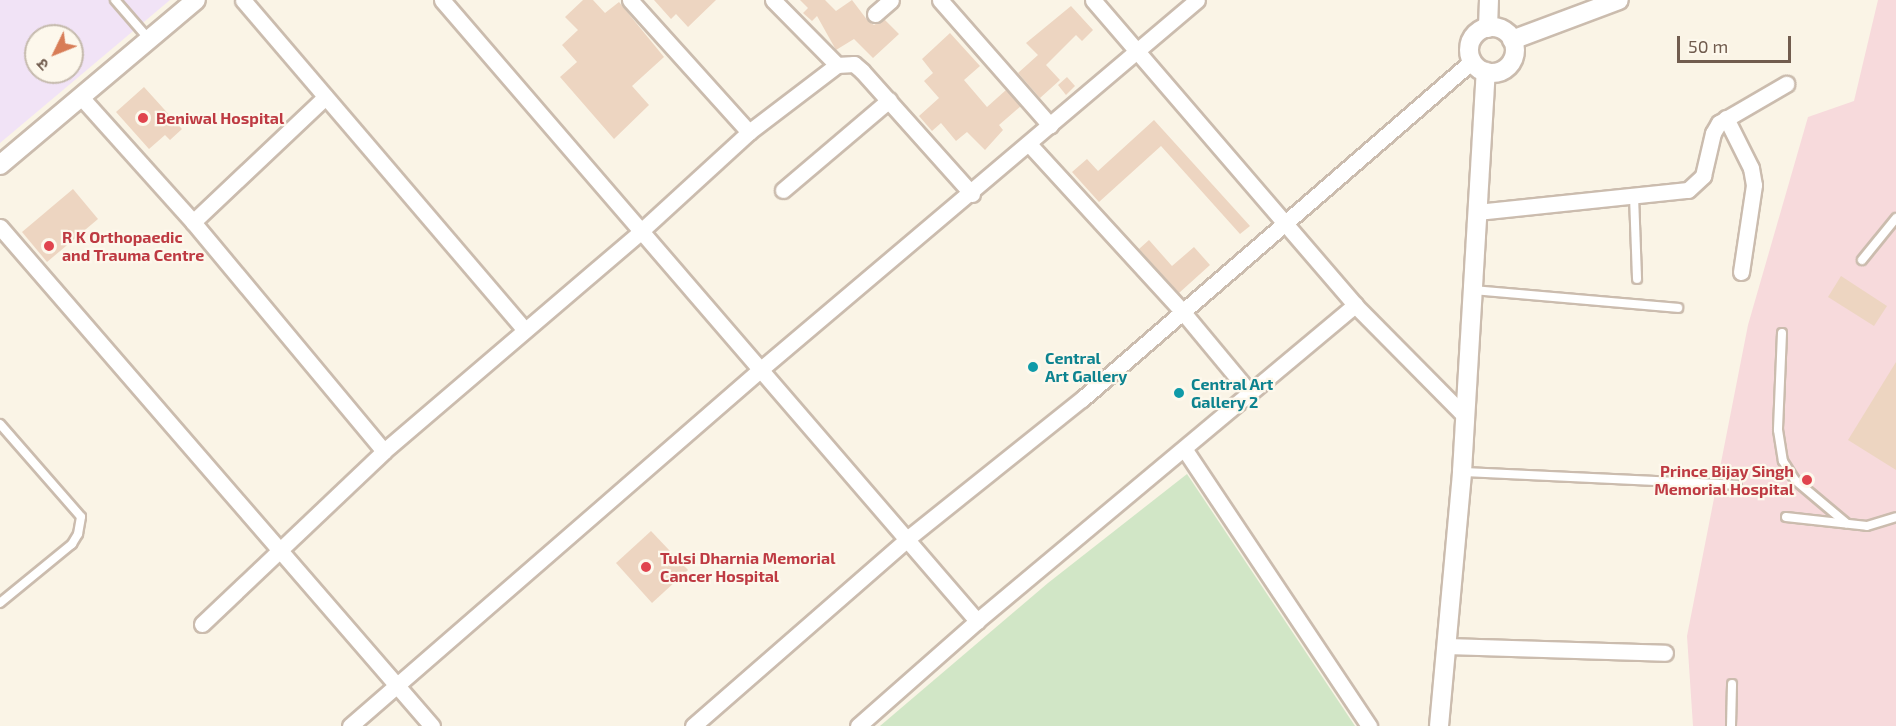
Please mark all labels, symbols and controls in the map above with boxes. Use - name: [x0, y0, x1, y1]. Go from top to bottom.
- north arrow: [24, 24, 84, 84]
- scale bar: [1680, 24, 1794, 62]
- text: 50 m: [1688, 35, 1728, 57]
- text: उ: [32, 55, 52, 75]
- place label: Beniwal Hospital: [156, 108, 285, 128]
- marker: Beniwal Hospital: [134, 109, 152, 127]
- place label: R K Orthopaedic and Trauma Centre: [62, 227, 205, 265]
- marker: R K Orthopaedic and Trauma Centre: [40, 237, 58, 255]
- place label: Central Art Gallery: [1045, 348, 1127, 386]
- marker: Central Art Gallery: [1026, 360, 1040, 374]
- place label: Central Art Gallery 2: [1191, 374, 1274, 412]
- marker: Central Art Gallery 2: [1172, 386, 1186, 400]
- place label: Prince Bijay Singh Memorial Hospital: [1654, 461, 1794, 499]
- marker: Prince Bijay Singh Memorial Hospital: [1798, 471, 1816, 489]
- place label: Tulsi Dharnia Memorial Cancer Hospital: [660, 548, 835, 586]
- marker: Tulsi Dharnia Memorial Cancer Hospital: [637, 558, 655, 576]

